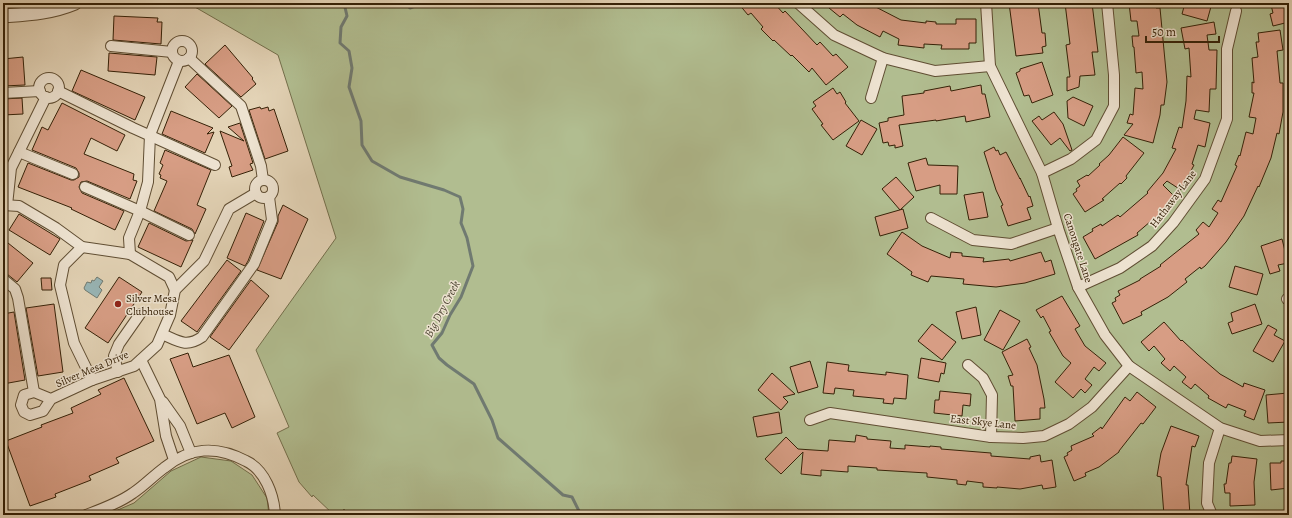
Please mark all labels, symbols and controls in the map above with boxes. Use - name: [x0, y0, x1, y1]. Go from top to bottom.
- scale bar: [1146, 18, 1219, 44]
- text: 50 m: [1152, 24, 1176, 40]
- street label: Hathaway Lane: [1146, 167, 1200, 231]
- street label: Canongate Lane: [1060, 211, 1096, 285]
- water label: Big Dry Creek: [420, 277, 464, 340]
- place label: Silver Mesa Clubhouse: [126, 291, 178, 319]
- marker: Silver Mesa Clubhouse: [113, 299, 123, 309]
- street label: Silver Mesa Drive: [53, 347, 131, 391]
- street label: East Skye Lane: [949, 411, 1017, 433]

